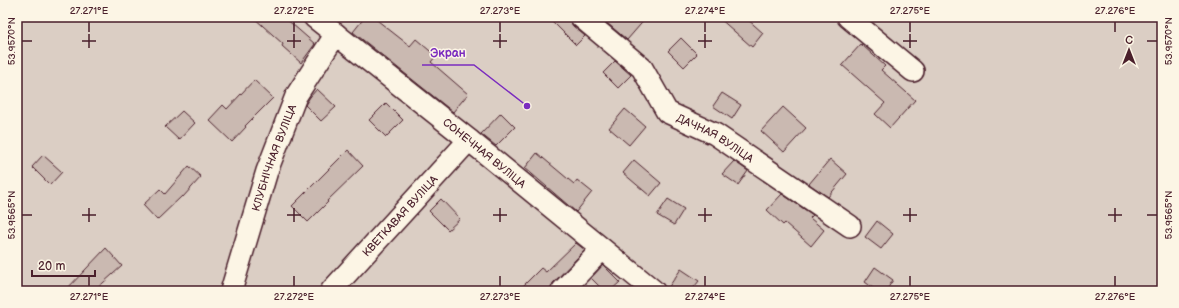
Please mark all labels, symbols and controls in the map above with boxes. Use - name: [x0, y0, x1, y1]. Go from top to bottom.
- text: 27.271°E: [70, 5, 109, 17]
- text: 27.272°E: [274, 5, 315, 17]
- text: 27.273°E: [480, 5, 521, 17]
- text: 27.274°E: [685, 5, 726, 17]
- text: 27.275°E: [890, 5, 931, 17]
- text: 27.276°E: [1095, 5, 1136, 17]
- text: 53.9570°N: [6, 17, 18, 65]
- text: 53.9570°N: [1163, 17, 1175, 65]
- north arrow: [1109, 30, 1149, 70]
- text: С: [1125, 34, 1133, 47]
- callout: Экран: [422, 41, 474, 65]
- text: Экран: [430, 46, 466, 61]
- street label: КЛУБНІЧНАЯ ВУЛІЦА: [249, 102, 299, 213]
- street label: ДАЧНАЯ ВУЛІЦА: [675, 111, 756, 166]
- street label: СОНЕЧНАЯ ВУЛІЦА: [440, 116, 529, 191]
- street label: КВЕТКАВАЯ ВУЛІЦА: [360, 173, 441, 259]
- text: 53.9565°N: [6, 190, 18, 240]
- text: 53.9565°N: [1163, 190, 1175, 240]
- scale bar: [32, 252, 95, 278]
- text: 20 m: [38, 259, 65, 274]
- text: 27.271°E: [70, 291, 109, 303]
- text: 27.272°E: [274, 291, 315, 303]
- text: 27.273°E: [480, 291, 521, 303]
- text: 27.274°E: [685, 291, 726, 303]
- text: 27.275°E: [890, 291, 931, 303]
- text: 27.276°E: [1095, 291, 1136, 303]

